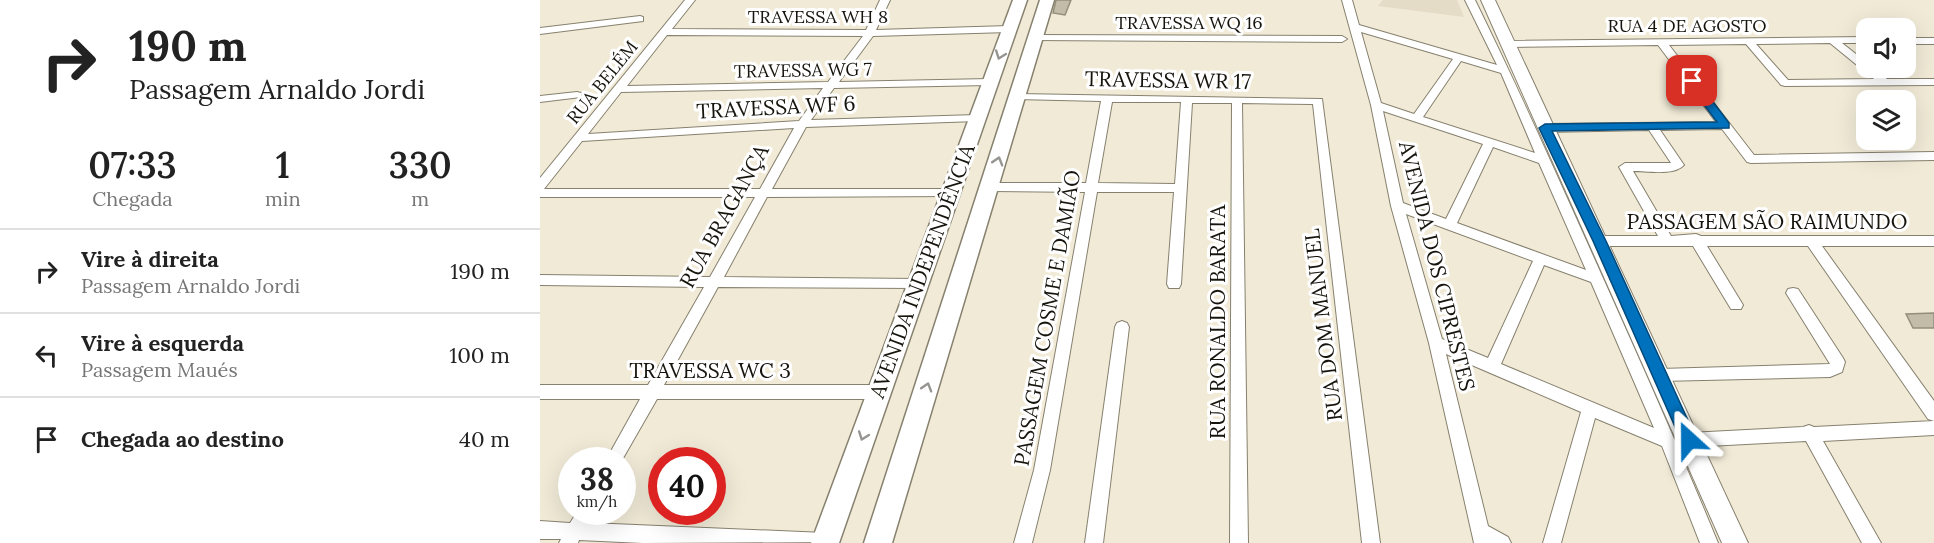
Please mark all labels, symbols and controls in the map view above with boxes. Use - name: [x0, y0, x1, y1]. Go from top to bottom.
- street label: TRAVESSA WH 8: [748, 5, 888, 28]
- street label: TRAVESSA WQ 16: [1115, 11, 1263, 34]
- street label: RUA 4 DE AGOSTO: [1608, 14, 1766, 37]
- map controls: [1856, 18, 1916, 150]
- button: sound: [1856, 18, 1916, 78]
- text: 190 m: [129, 19, 247, 73]
- icon: right: [30, 24, 108, 102]
- street label: RUA BELÉM: [561, 36, 643, 128]
- one-way arrow: [995, 49, 1008, 60]
- pin: [1666, 55, 1717, 106]
- street label: TRAVESSA WG 7: [734, 57, 872, 83]
- icon: arrive: [1675, 64, 1708, 97]
- street label: TRAVESSA WR 17: [1085, 65, 1252, 95]
- text: Passagem Arnaldo Jordi: [129, 72, 425, 106]
- street label: TRAVESSA WF 6: [696, 89, 856, 125]
- button: layers: [1856, 90, 1916, 150]
- street label: AVENIDA DOS CIPRESTES: [1393, 137, 1481, 394]
- street label: RUA BRAGANÇA: [673, 139, 775, 292]
- street label: AVENIDA INDEPENDÊNCIA: [863, 139, 981, 403]
- text: 07:33: [88, 142, 177, 188]
- text: 1: [276, 142, 290, 188]
- text: 330: [389, 142, 452, 188]
- one-way arrow: [991, 156, 1003, 167]
- street label: PASSAGEM COSME E DAMIÃO: [1008, 168, 1086, 468]
- text: Chegada: [92, 186, 173, 211]
- text: min: [265, 186, 301, 211]
- text: m: [411, 186, 429, 211]
- street label: RUA RONALDO BARATA: [1204, 204, 1231, 439]
- street label: PASSAGEM SÃO RAIMUNDO: [1627, 208, 1907, 235]
- street label: RUA DOM MANUEL: [1298, 227, 1348, 423]
- text: Vire à direita: [81, 245, 219, 273]
- icon: right: [30, 255, 63, 288]
- text: 190 m: [450, 257, 510, 285]
- text: Passagem Arnaldo Jordi: [81, 273, 300, 298]
- text: Vire à esquerda: [81, 329, 244, 357]
- icon: left: [30, 339, 63, 372]
- text: 100 m: [449, 341, 510, 369]
- text: Passagem Maués: [81, 357, 238, 382]
- street label: TRAVESSA WC 3: [629, 357, 791, 384]
- one-way arrow: [919, 382, 932, 393]
- position arrow: [1657, 408, 1721, 472]
- icon: arrive: [30, 423, 63, 456]
- text: Chegada ao destino: [81, 425, 284, 453]
- text: 40 m: [459, 425, 510, 453]
- one-way arrow: [858, 430, 871, 441]
- speed limit sign: 40: [648, 447, 726, 525]
- text: 38: [580, 460, 614, 498]
- text: km/h: [577, 492, 617, 511]

